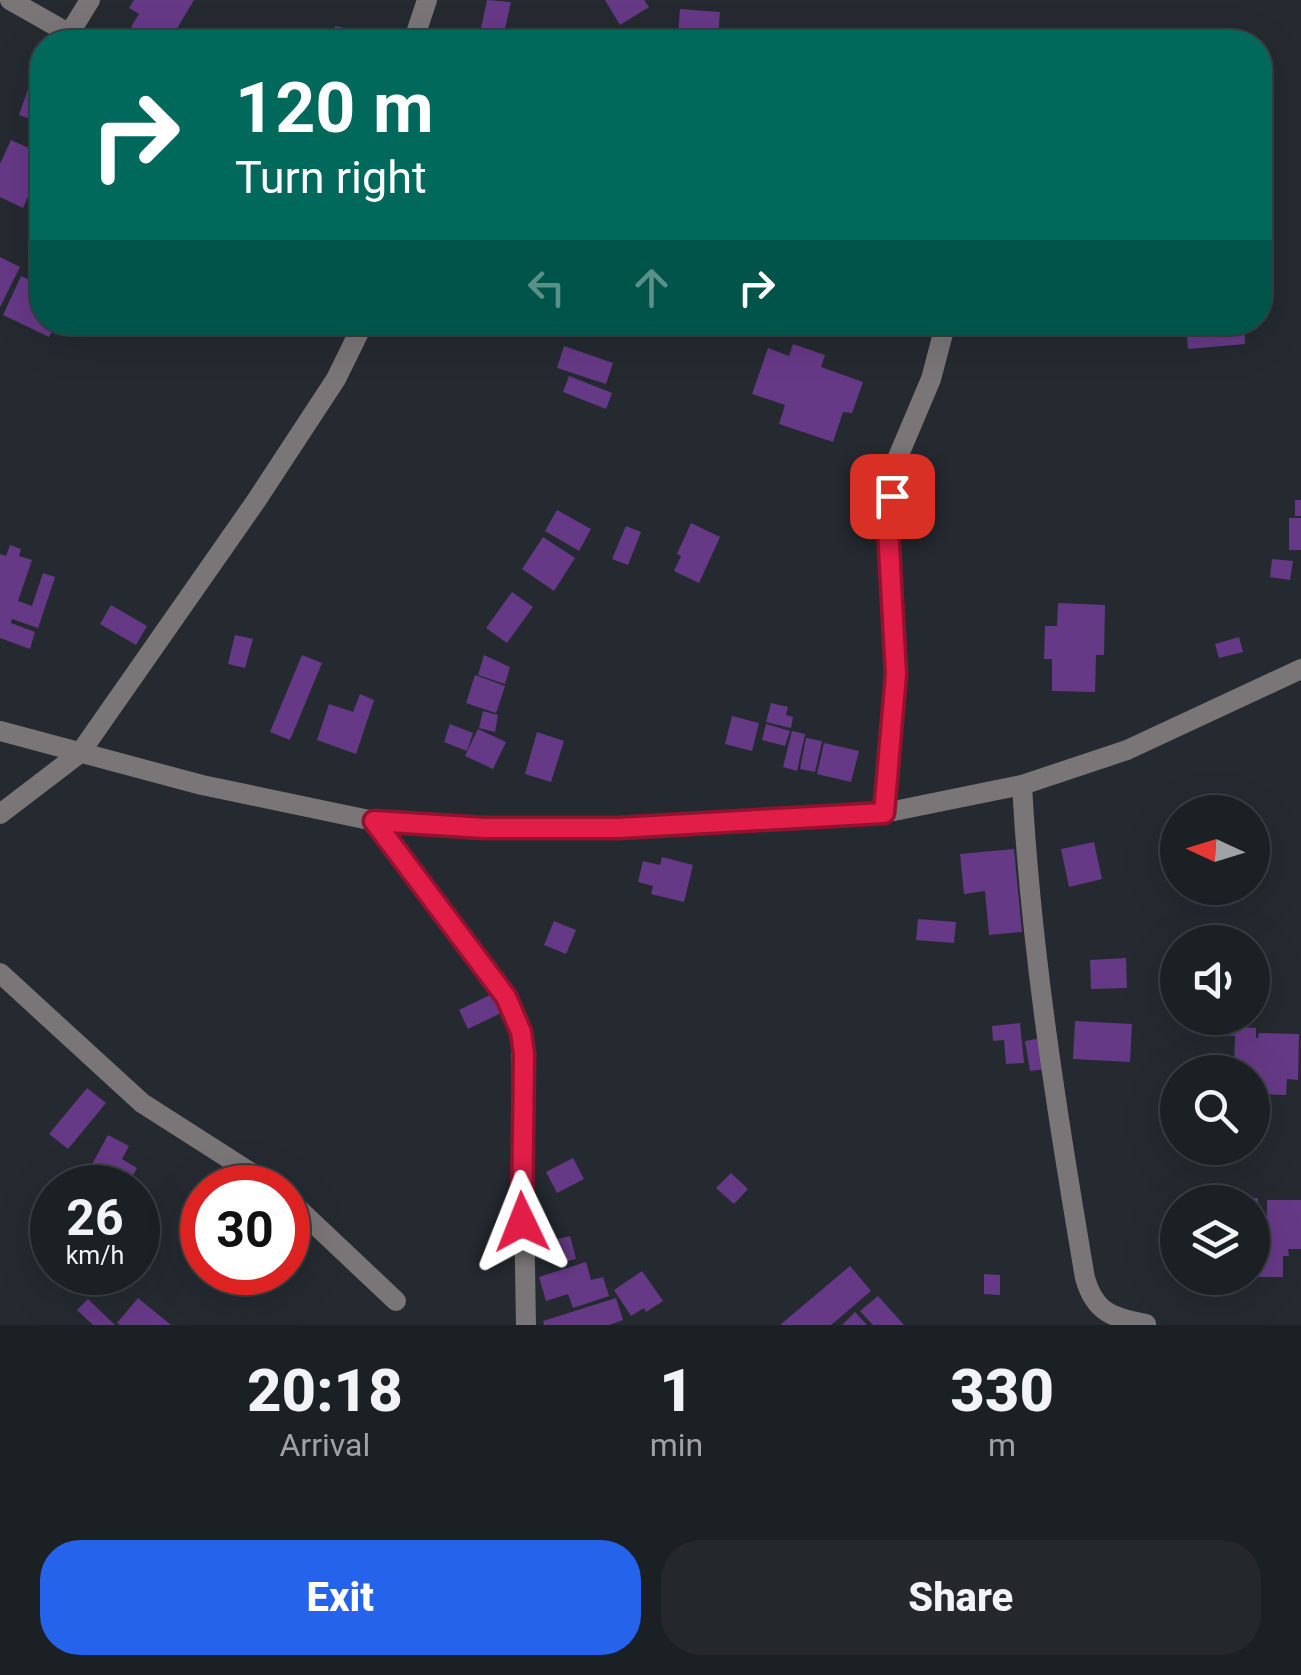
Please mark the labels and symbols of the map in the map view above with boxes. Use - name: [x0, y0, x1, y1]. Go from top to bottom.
- pin: [850, 454, 935, 539]
- north arrow: [1160, 795, 1270, 905]
- speed limit sign: 30: [180, 1165, 310, 1295]
- position arrow: [470, 1170, 574, 1274]

